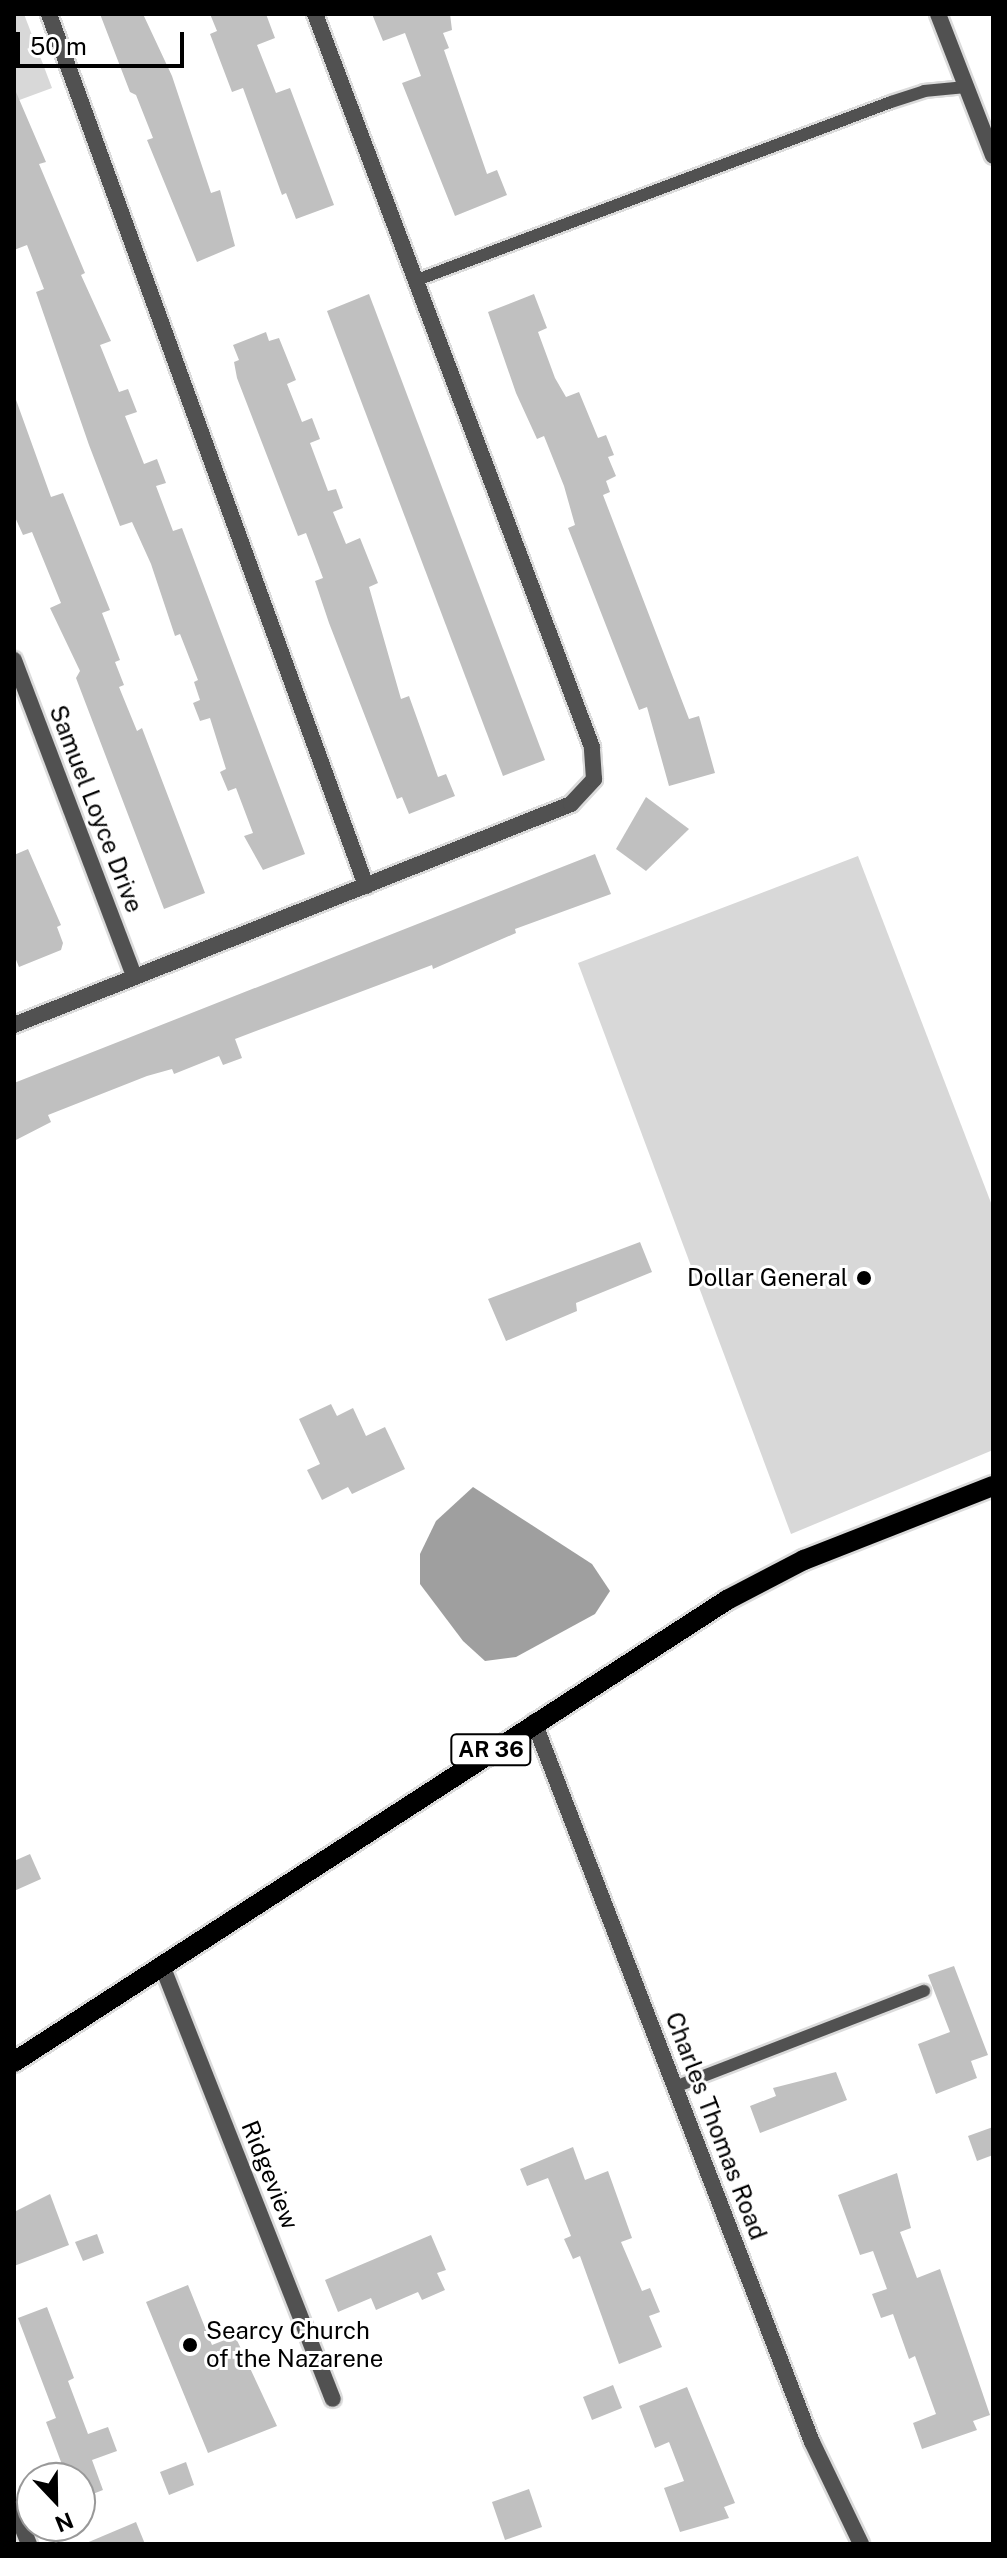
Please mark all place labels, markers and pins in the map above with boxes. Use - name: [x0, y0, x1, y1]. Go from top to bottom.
- place label: Dollar General: [687, 1264, 848, 1292]
- marker: Dollar General: [855, 1269, 873, 1287]
- place label: Searcy Church of the Nazarene: [206, 2317, 383, 2373]
- marker: Searcy Church of the Nazarene: [181, 2336, 199, 2354]

